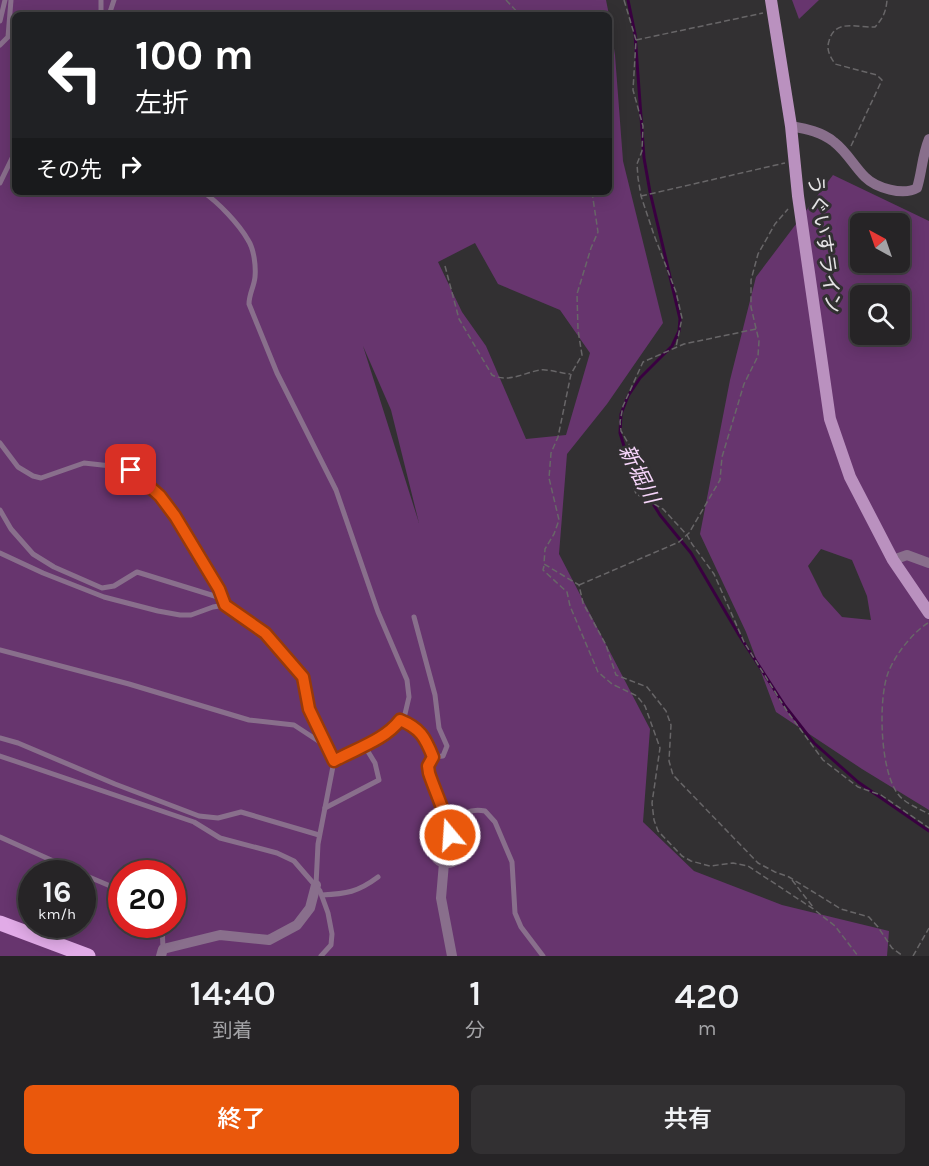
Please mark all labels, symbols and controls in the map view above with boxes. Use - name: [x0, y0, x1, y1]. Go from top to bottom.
- text: 100 m: [135, 30, 254, 80]
- icon: left: [36, 36, 114, 114]
- text: 左折: [135, 87, 189, 119]
- icon: right: [114, 150, 147, 183]
- text: その先: [36, 157, 102, 183]
- street label: うぐいすライン: [803, 173, 846, 315]
- north arrow: [850, 213, 910, 273]
- map controls: [850, 213, 910, 345]
- button: search: [850, 285, 910, 345]
- water label: 新堀川: [614, 440, 665, 509]
- pin: [105, 444, 156, 495]
- icon: arrive: [114, 453, 147, 486]
- position arrow: [418, 803, 482, 867]
- speed limit sign: 20: [108, 860, 186, 938]
- text: 16: [43, 874, 71, 910]
- text: km/h: [38, 905, 76, 923]
- text: 14:40: [189, 972, 276, 1014]
- text: 1: [469, 972, 482, 1014]
- text: 420: [675, 975, 740, 1017]
- text: m: [698, 1017, 716, 1040]
- text: 到着: [213, 1019, 253, 1042]
- text: 分: [465, 1019, 485, 1042]
- button: 終了: [24, 1085, 459, 1154]
- button: 共有: [471, 1085, 905, 1154]

